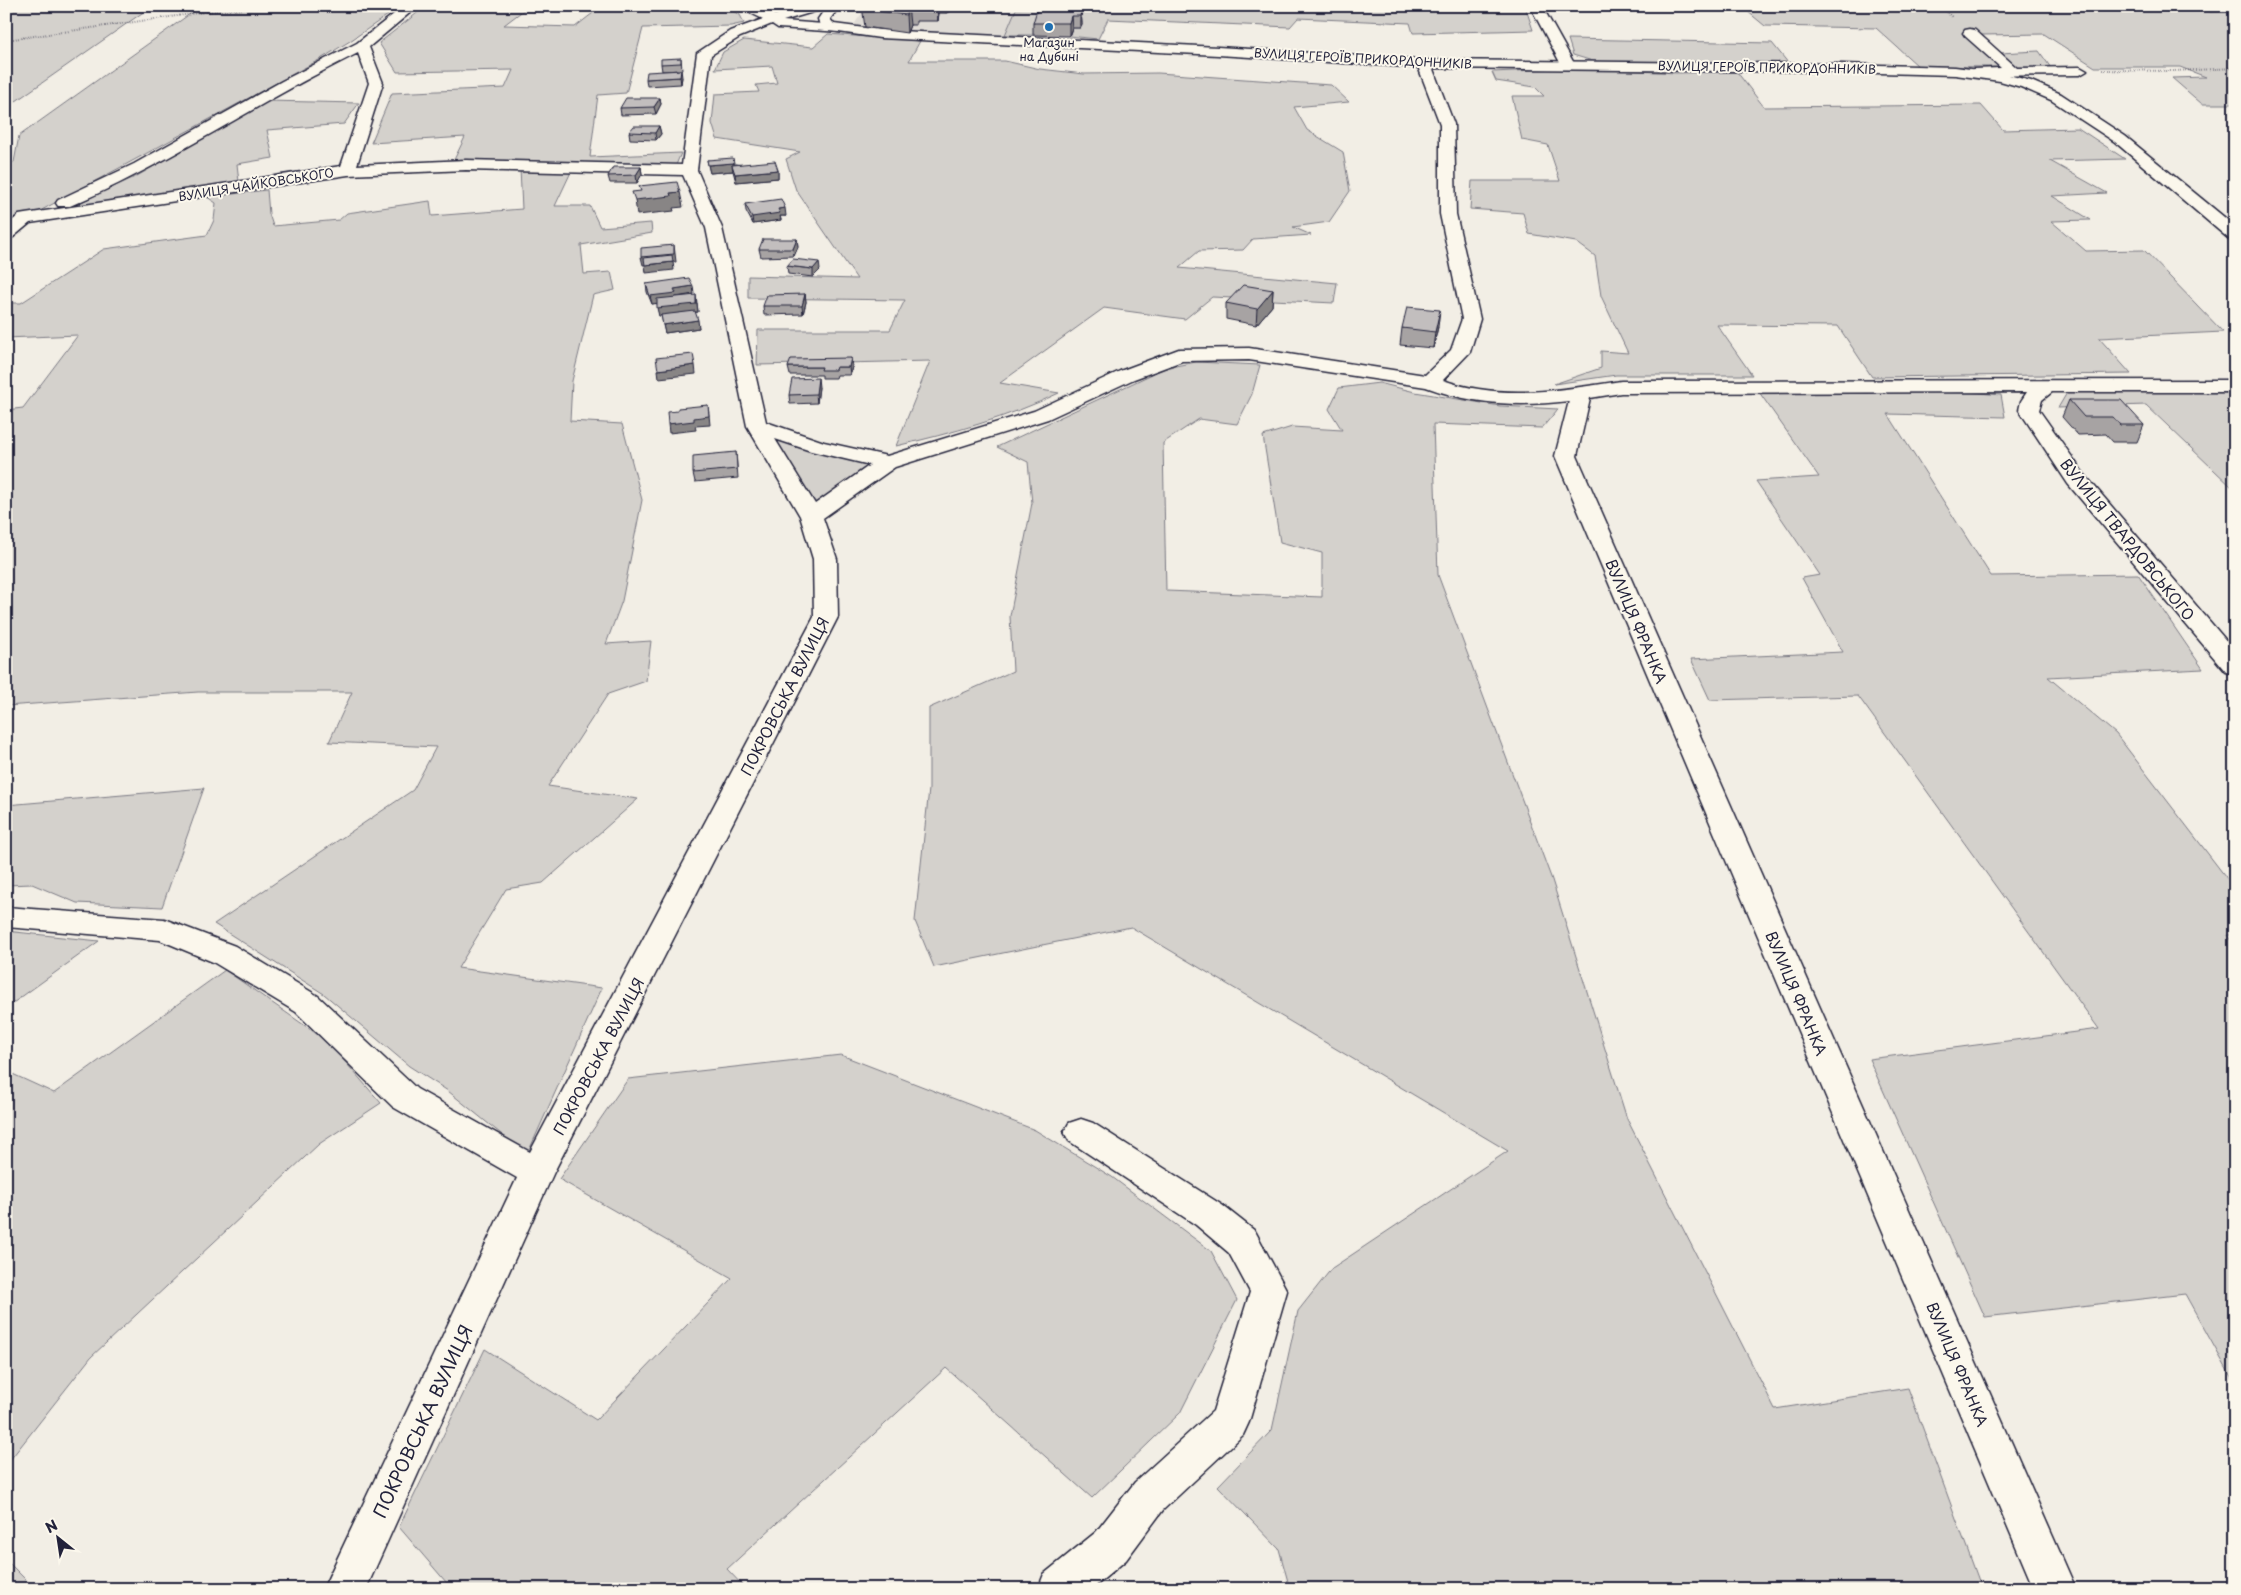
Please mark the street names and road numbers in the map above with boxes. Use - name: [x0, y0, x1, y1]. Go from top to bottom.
- street label: ВУЛИЦЯ ГЕРОЇВ ПРИКОРДОННИКІВ: [1254, 43, 1472, 73]
- street label: ВУЛИЦЯ ГЕРОЇВ ПРИКОРДОННИКІВ: [1658, 56, 1876, 78]
- street label: ВУЛИЦЯ ЧАЙКОВСЬКОГО: [177, 163, 335, 205]
- street label: ВУЛИЦЯ ТВАРДОВСЬКОГО: [2055, 453, 2201, 625]
- street label: ВУЛИЦЯ ФРАНКА: [1600, 555, 1674, 687]
- street label: ПОКРОВСЬКА ВУЛИЦЯ: [734, 613, 834, 779]
- street label: ВУЛИЦЯ ФРАНКА: [1760, 927, 1834, 1059]
- street label: ПОКРОВСЬКА ВУЛИЦЯ: [547, 973, 649, 1139]
- street label: ВУЛИЦЯ ФРАНКА: [1921, 1298, 1995, 1430]
- street label: ПОКРОВСЬКА ВУЛИЦЯ: [365, 1320, 479, 1522]

